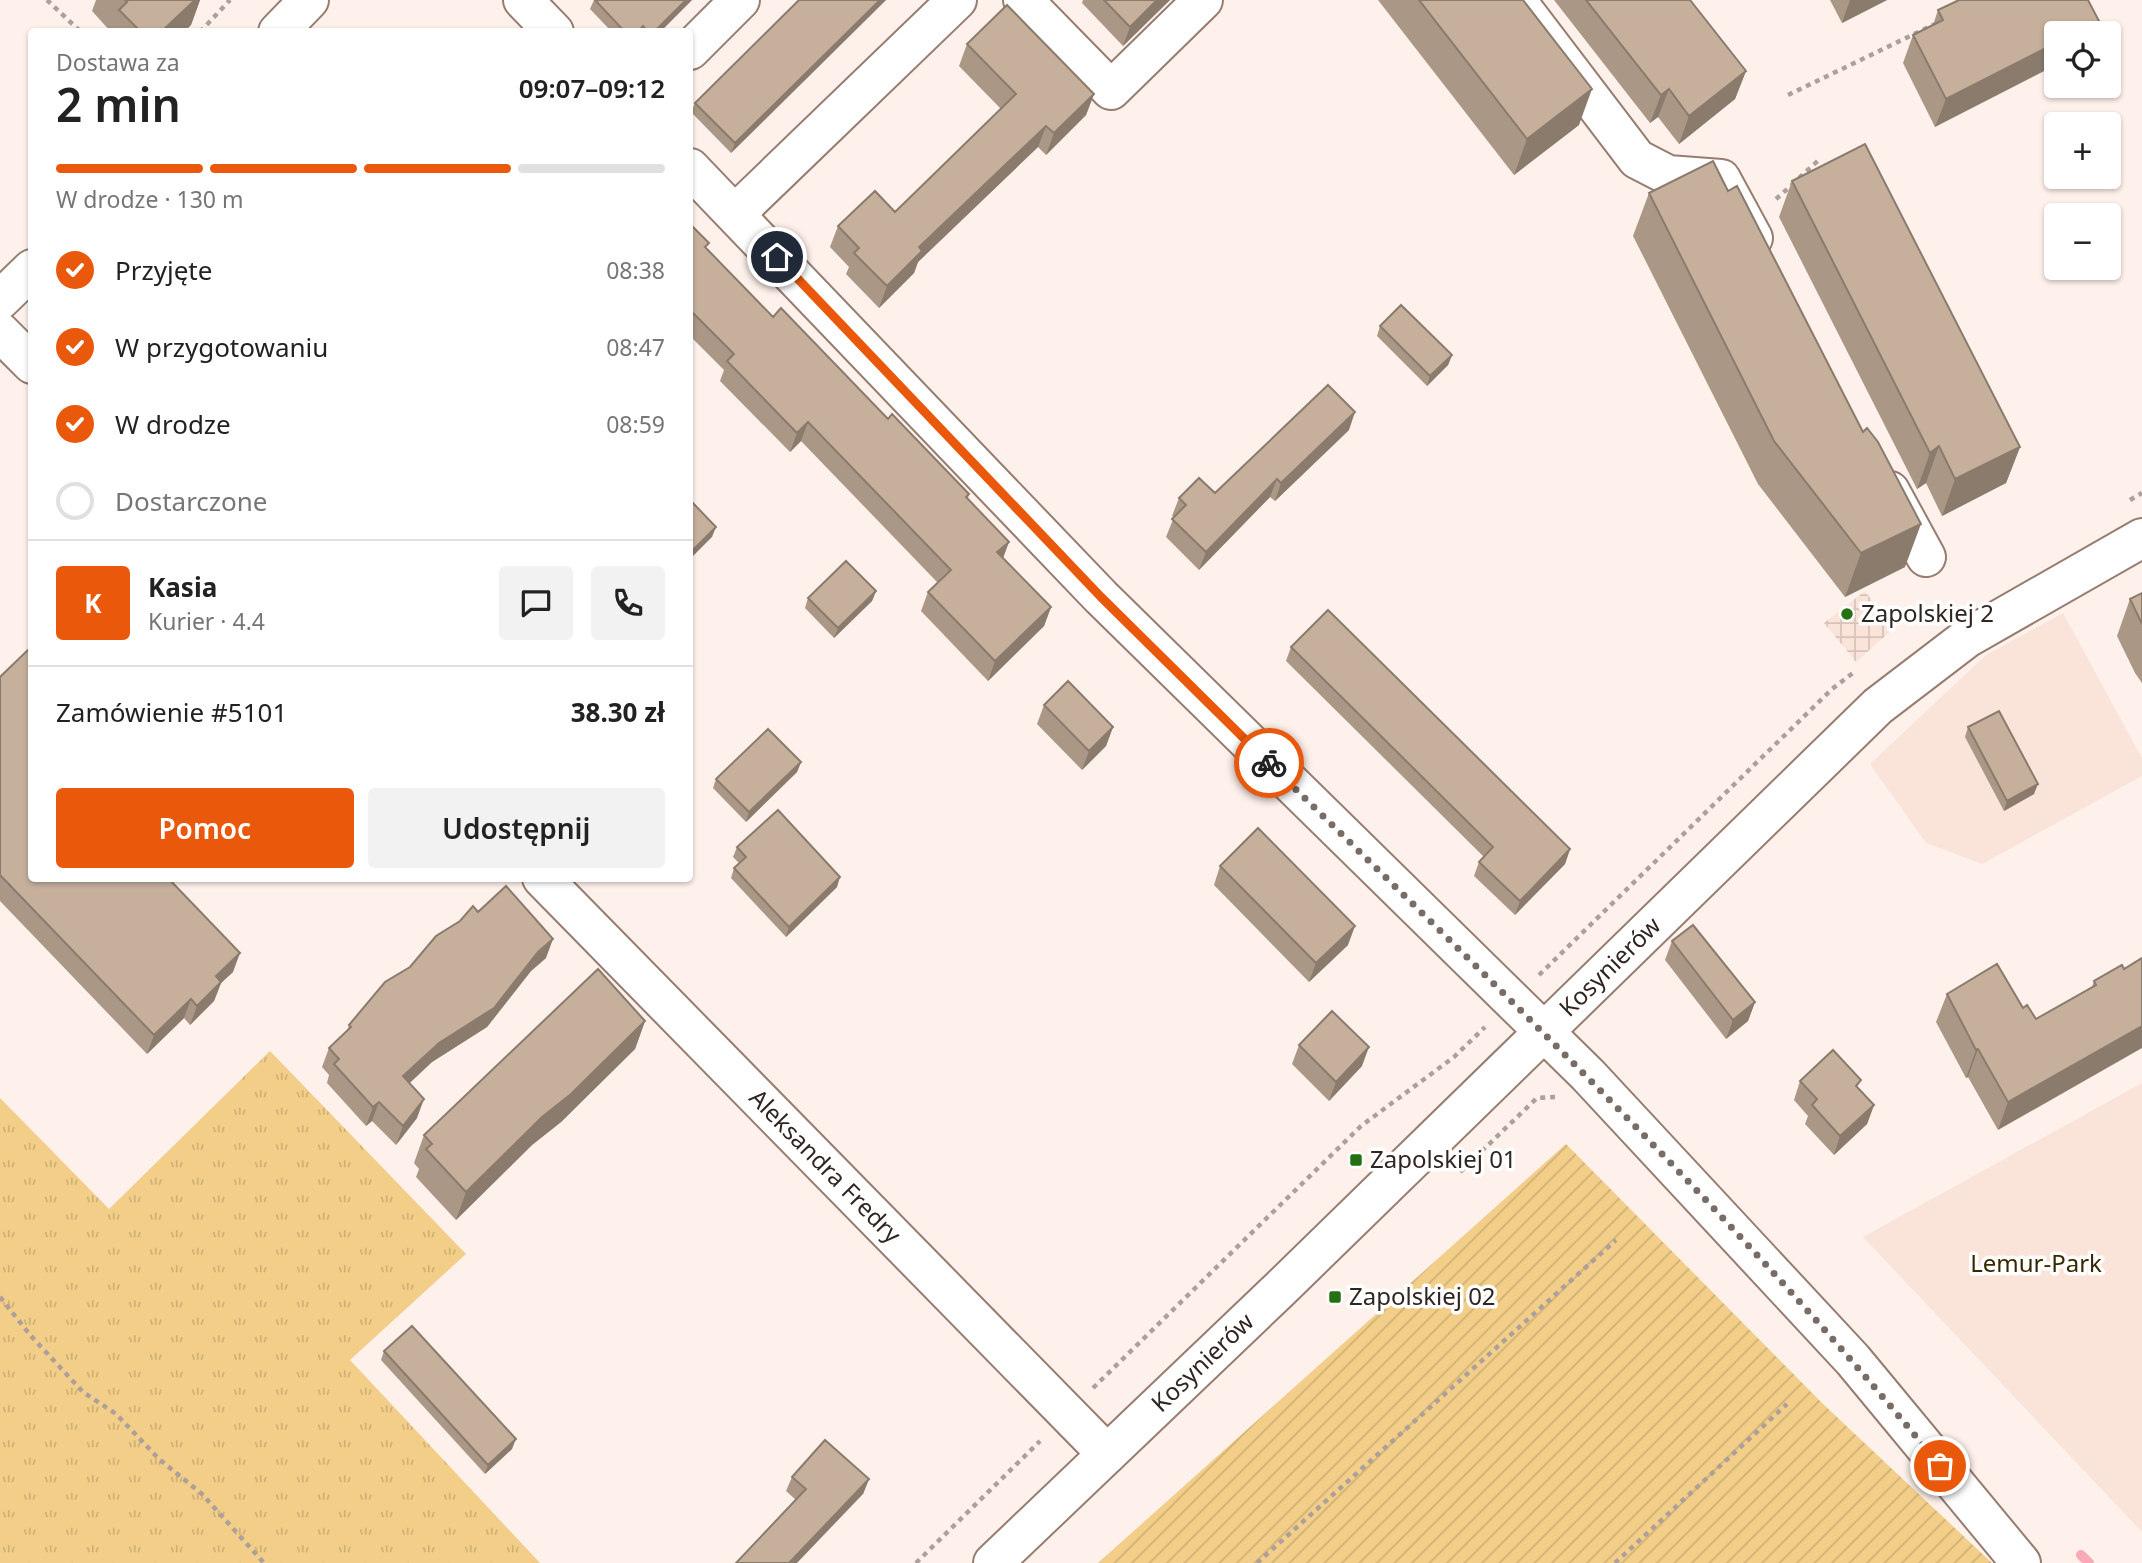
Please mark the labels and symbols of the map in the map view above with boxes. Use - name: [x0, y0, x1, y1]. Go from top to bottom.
- pin: [747, 227, 807, 287]
- place label: Zapolskiej 2: [1861, 596, 1994, 629]
- marker: Zapolskiej 2: [1839, 606, 1855, 622]
- courier: [1234, 728, 1304, 798]
- street label: Kosynierów: [1551, 909, 1667, 1023]
- street label: Aleksandra Fredry: [743, 1081, 910, 1250]
- place label: Zapolskiej 01: [1370, 1142, 1517, 1175]
- marker: Zapolskiej 01: [1348, 1152, 1364, 1168]
- park label: Lemur-Park: [1970, 1246, 2102, 1279]
- place label: Zapolskiej 02: [1349, 1279, 1496, 1312]
- marker: Zapolskiej 02: [1327, 1289, 1343, 1305]
- street label: Kosynierów: [1143, 1305, 1260, 1419]
- pin: [1910, 1436, 1970, 1496]

